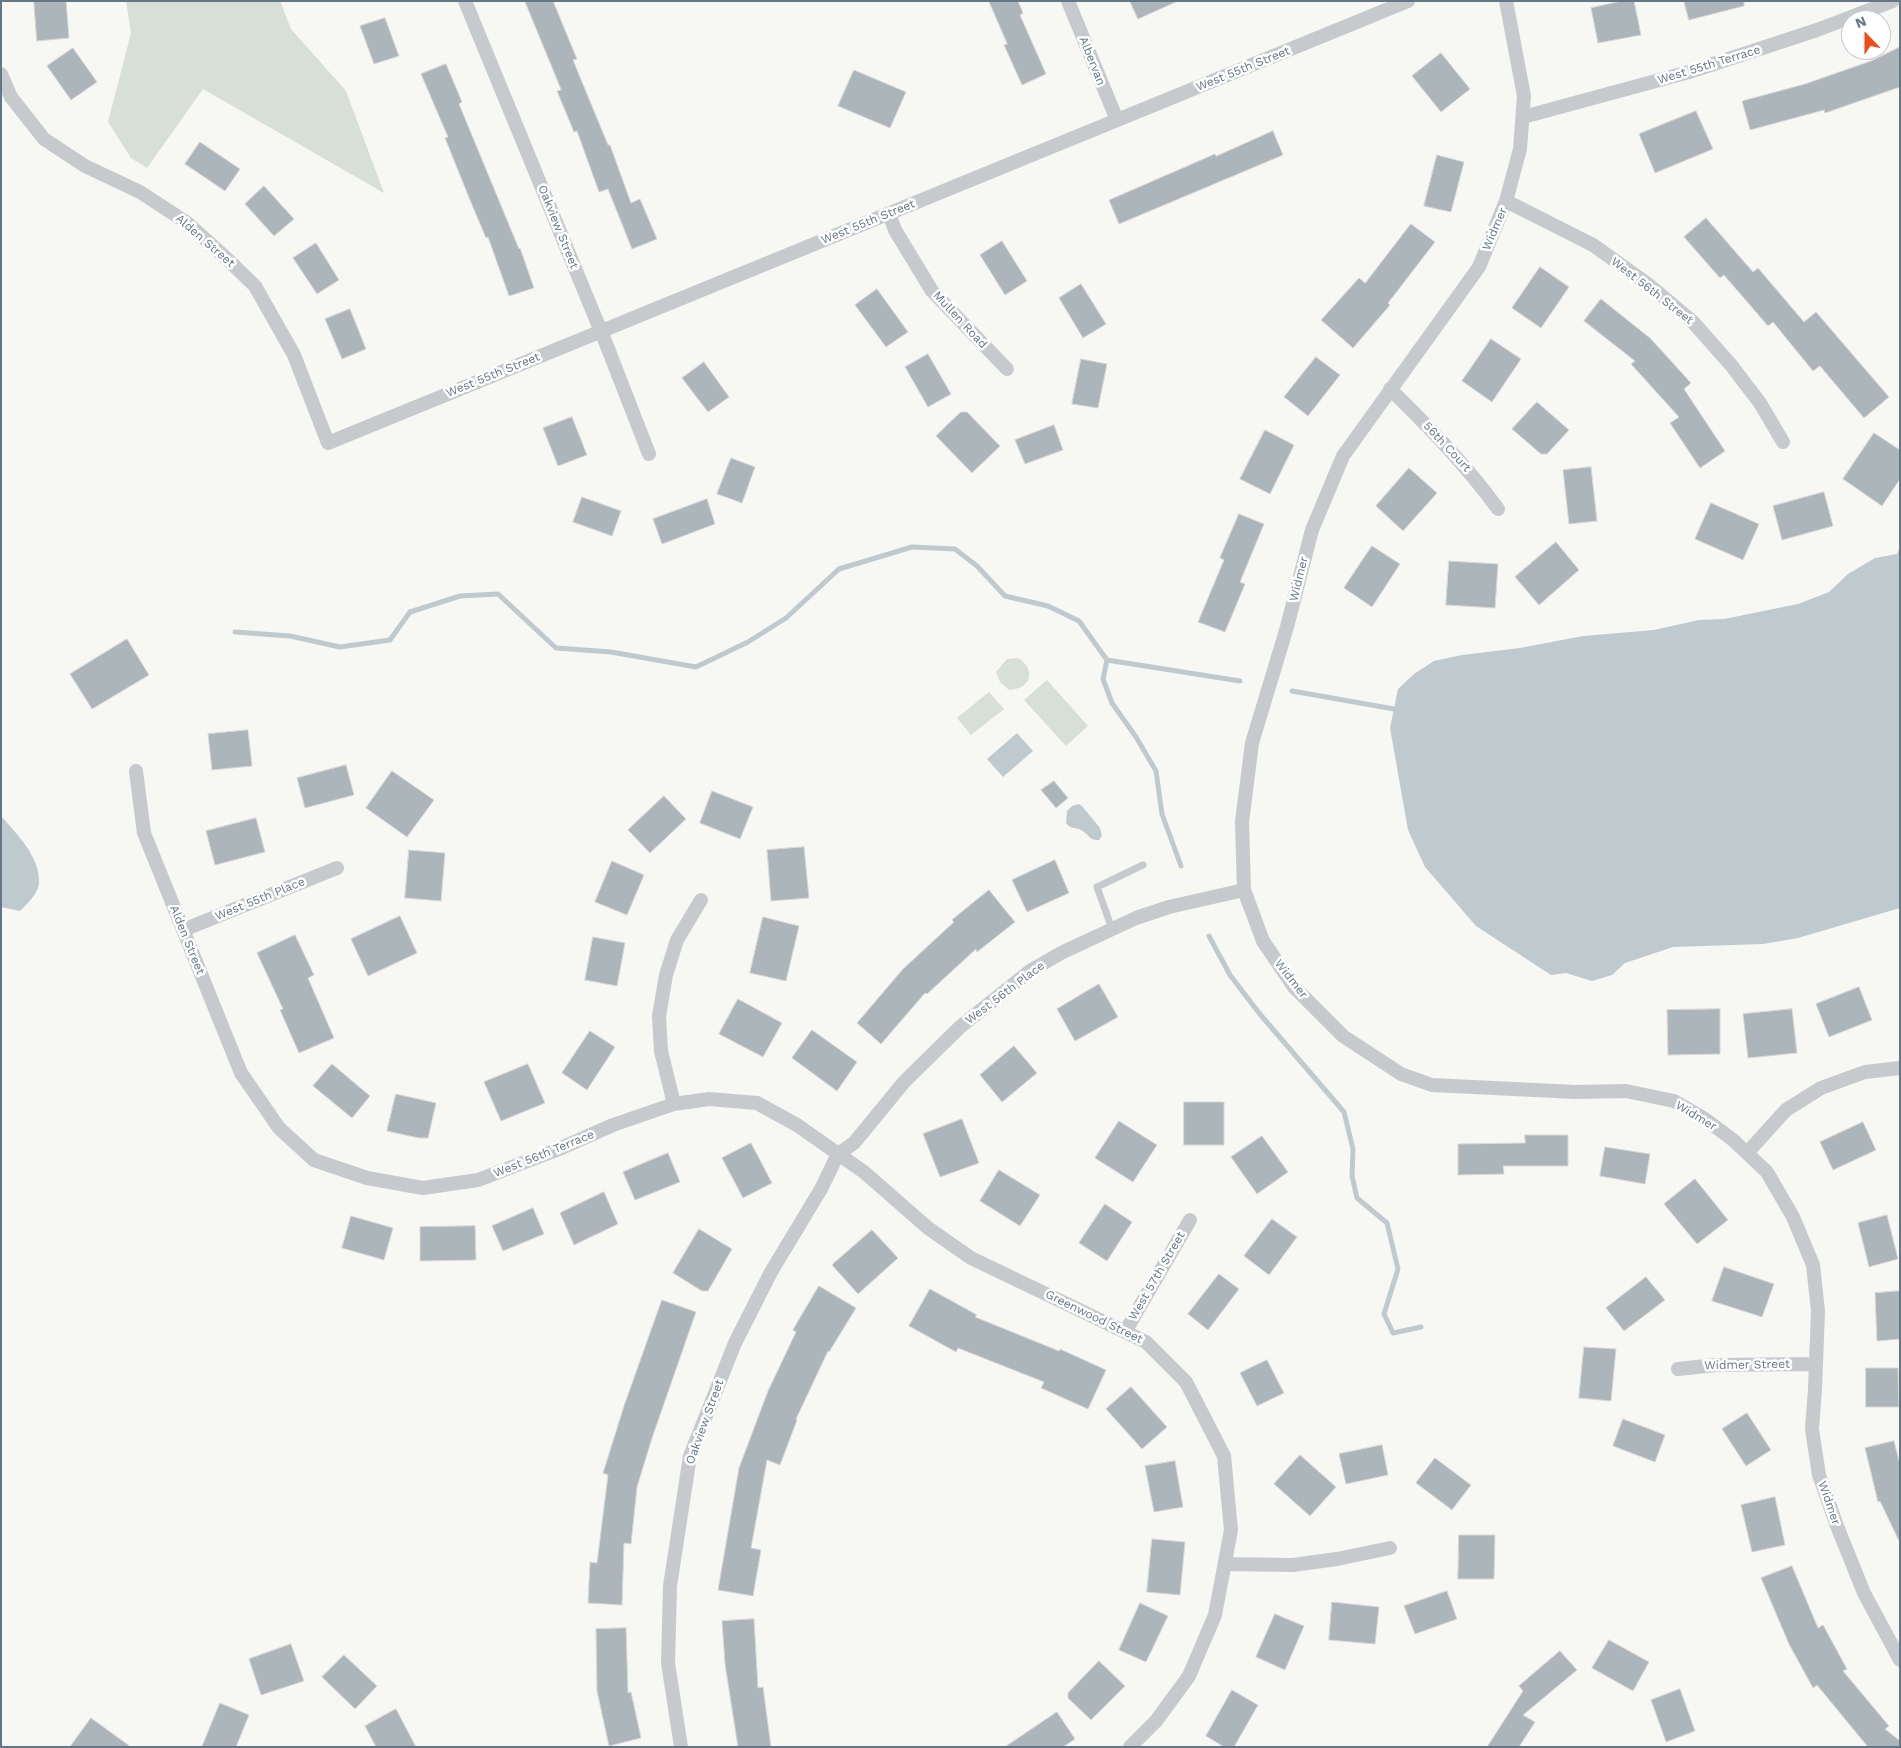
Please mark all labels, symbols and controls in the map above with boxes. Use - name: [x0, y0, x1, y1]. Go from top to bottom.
- north arrow: [1841, 10, 1891, 60]
- text: N: [1853, 13, 1869, 31]
- street label: Albervan: [1076, 35, 1108, 87]
- street label: West 55th Terrace: [1656, 42, 1762, 88]
- street label: West 55th Street: [1194, 44, 1292, 94]
- street label: Oakview Street: [535, 183, 581, 271]
- street label: West 55th Street: [819, 197, 917, 247]
- street label: Widmer: [1479, 205, 1511, 253]
- street label: Alden Street: [172, 211, 238, 271]
- street label: West 56th Street: [1608, 254, 1696, 328]
- street label: Mullen Road: [930, 289, 990, 351]
- street label: West 55th Street: [444, 350, 542, 400]
- street label: 56th Court: [1420, 419, 1474, 475]
- street label: Widmer: [1287, 555, 1311, 603]
- street label: West 55th Place: [213, 874, 307, 924]
- street label: Alden Street: [167, 903, 207, 977]
- street label: Widmer: [1271, 957, 1311, 1001]
- street label: West 56th Place: [962, 958, 1048, 1028]
- street label: Widmer: [1673, 1098, 1719, 1134]
- street label: West 56th Terrace: [492, 1127, 596, 1181]
- street label: West 57th Street: [1126, 1229, 1188, 1323]
- street label: Greenwood Street: [1043, 1287, 1145, 1347]
- street label: Widmer Street: [1704, 1357, 1790, 1373]
- street label: Oakview Street: [683, 1378, 727, 1466]
- street label: Widmer: [1815, 1479, 1843, 1527]

